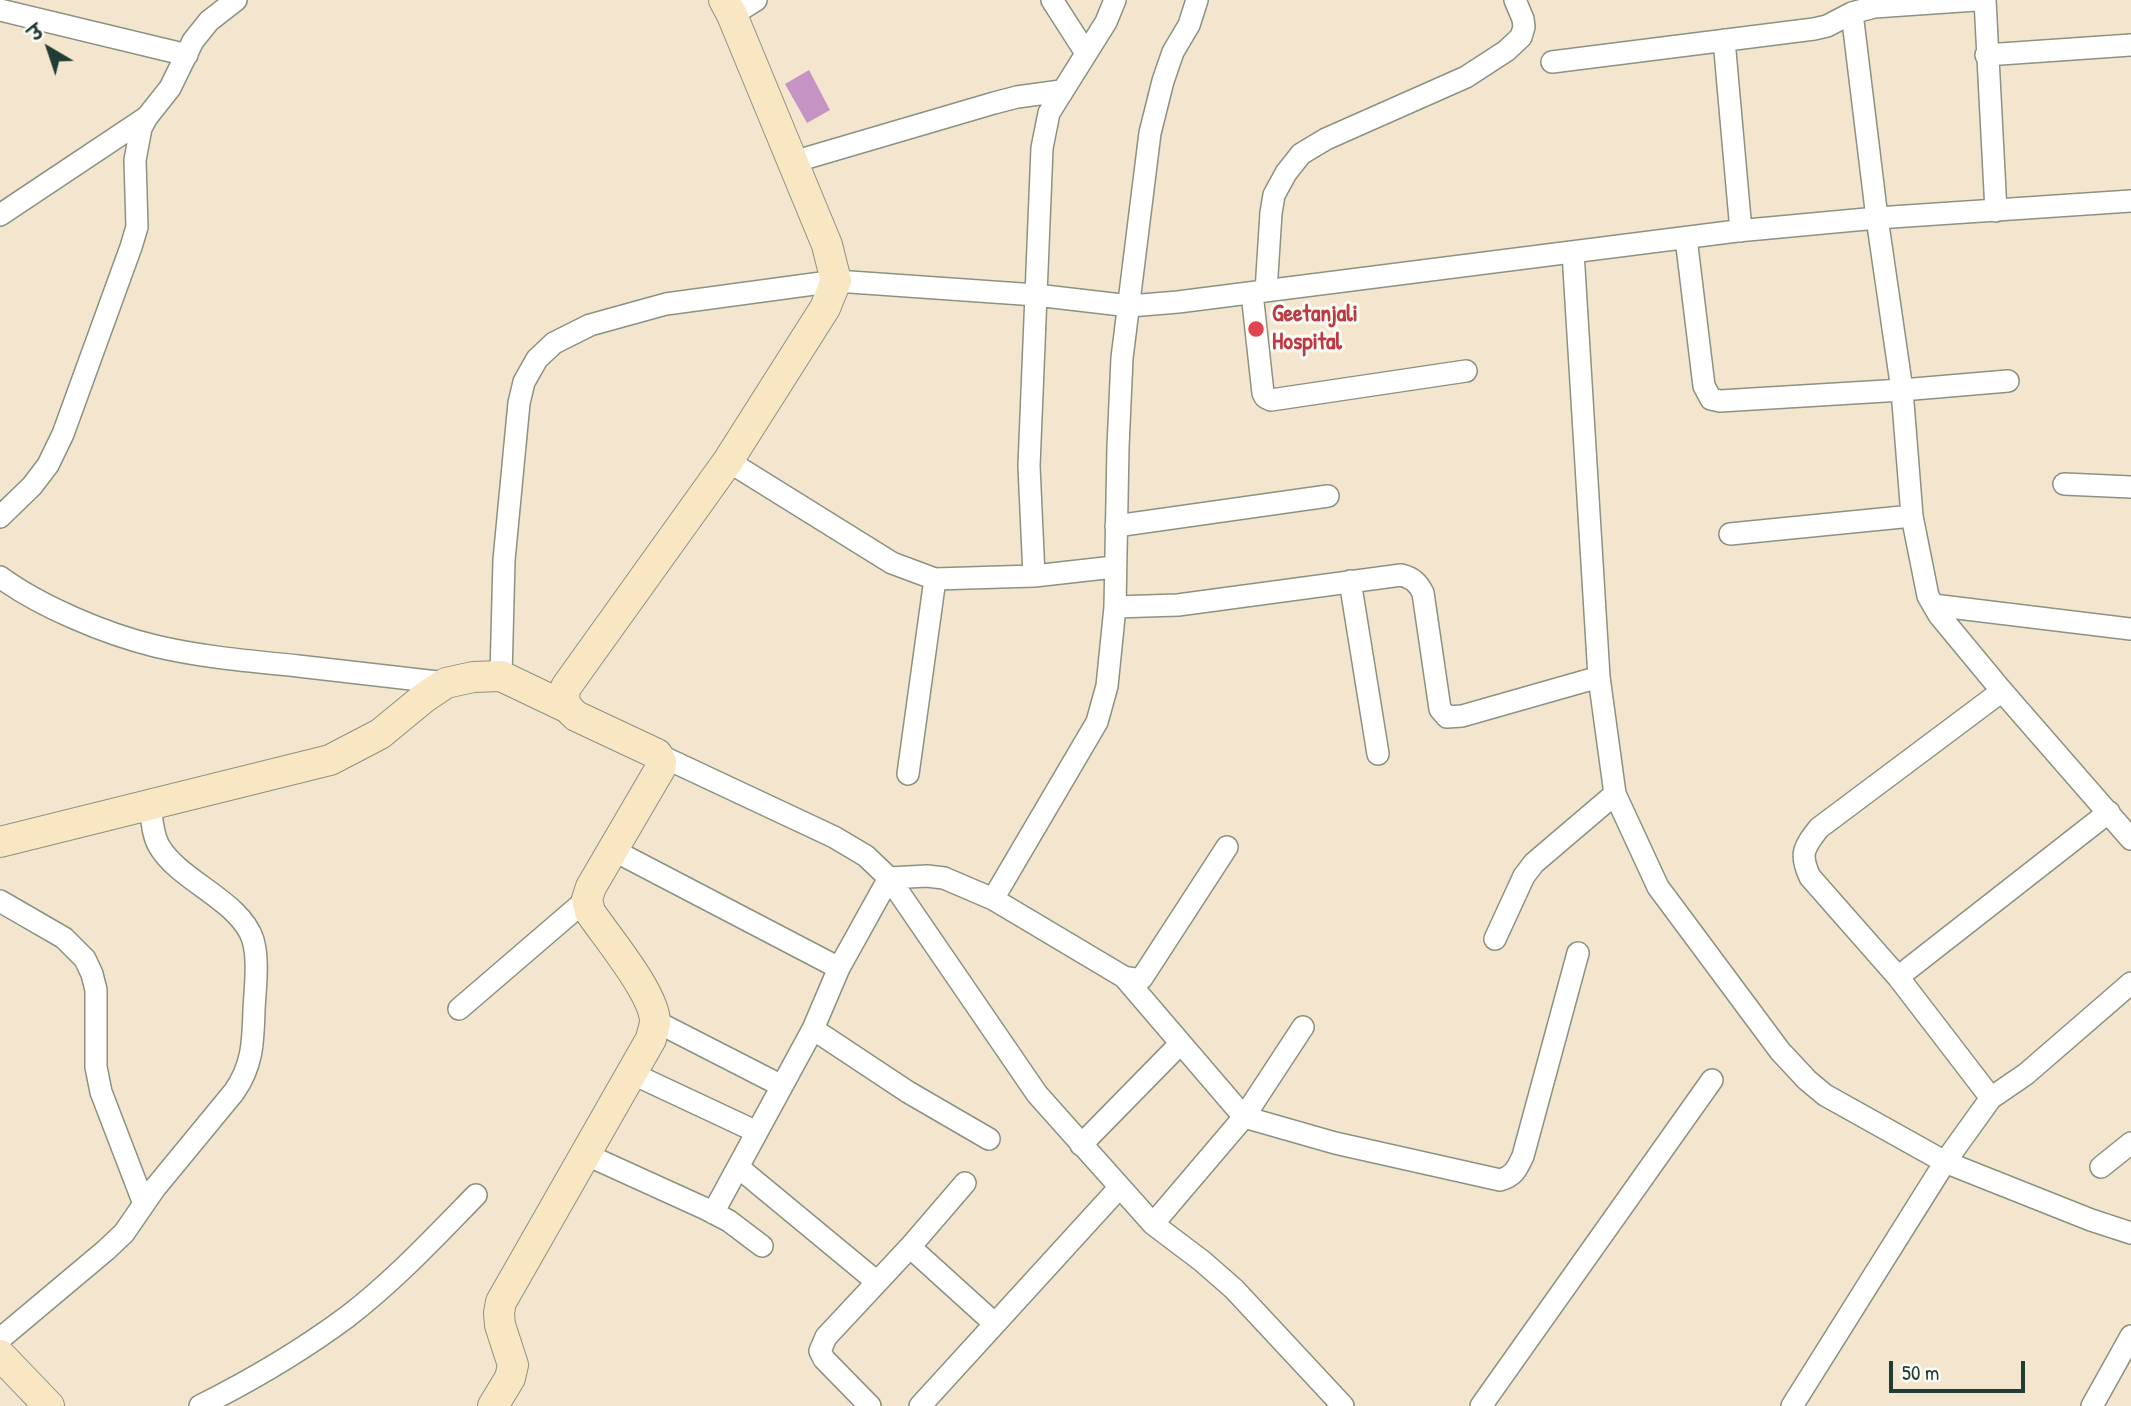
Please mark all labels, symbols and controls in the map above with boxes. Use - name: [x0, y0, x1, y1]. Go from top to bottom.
- north arrow: [14, 14, 84, 84]
- text: उ: [23, 19, 49, 47]
- place label: Geetanjali Hospital: [1272, 301, 1358, 357]
- marker: Geetanjali Hospital: [1246, 319, 1266, 339]
- scale bar: [1893, 1346, 2030, 1390]
- text: 50 m: [1902, 1358, 1939, 1387]

